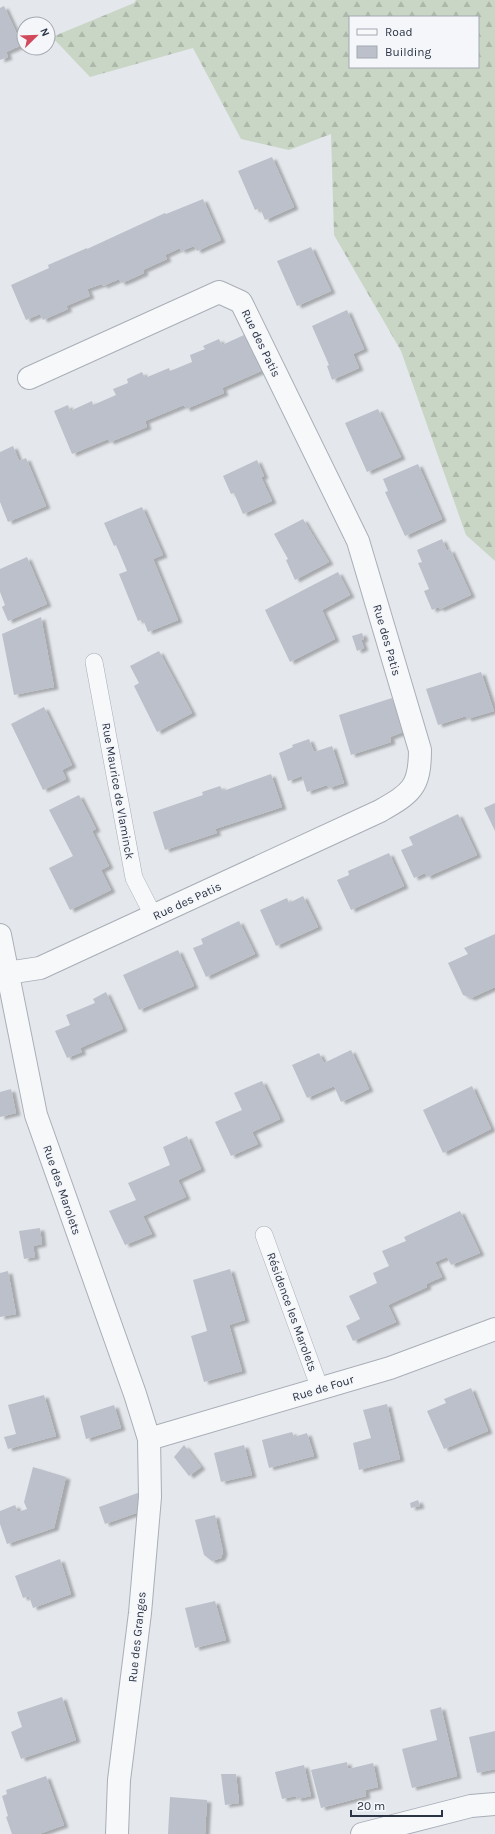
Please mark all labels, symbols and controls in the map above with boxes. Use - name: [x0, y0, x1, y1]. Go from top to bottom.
- north arrow: [16, 16, 56, 56]
- legend: [349, 16, 479, 68]
- text: Road: [385, 25, 413, 39]
- text: N: [37, 26, 52, 38]
- text: Building: [385, 45, 432, 59]
- street label: Rue des Patis: [239, 307, 283, 379]
- street label: Rue des Patis: [370, 603, 404, 677]
- street label: Rue Maurice de Vlaminck: [99, 722, 137, 861]
- street label: Rue des Patis: [151, 879, 223, 923]
- street label: Rue des Marolets: [40, 1143, 84, 1237]
- street label: Résidence les Marolets: [264, 1250, 320, 1374]
- street label: Rue de Four: [290, 1372, 356, 1404]
- street label: Rue des Granges: [125, 1591, 149, 1683]
- scale bar: [351, 1792, 442, 1818]
- text: 20 m: [357, 1799, 385, 1813]

